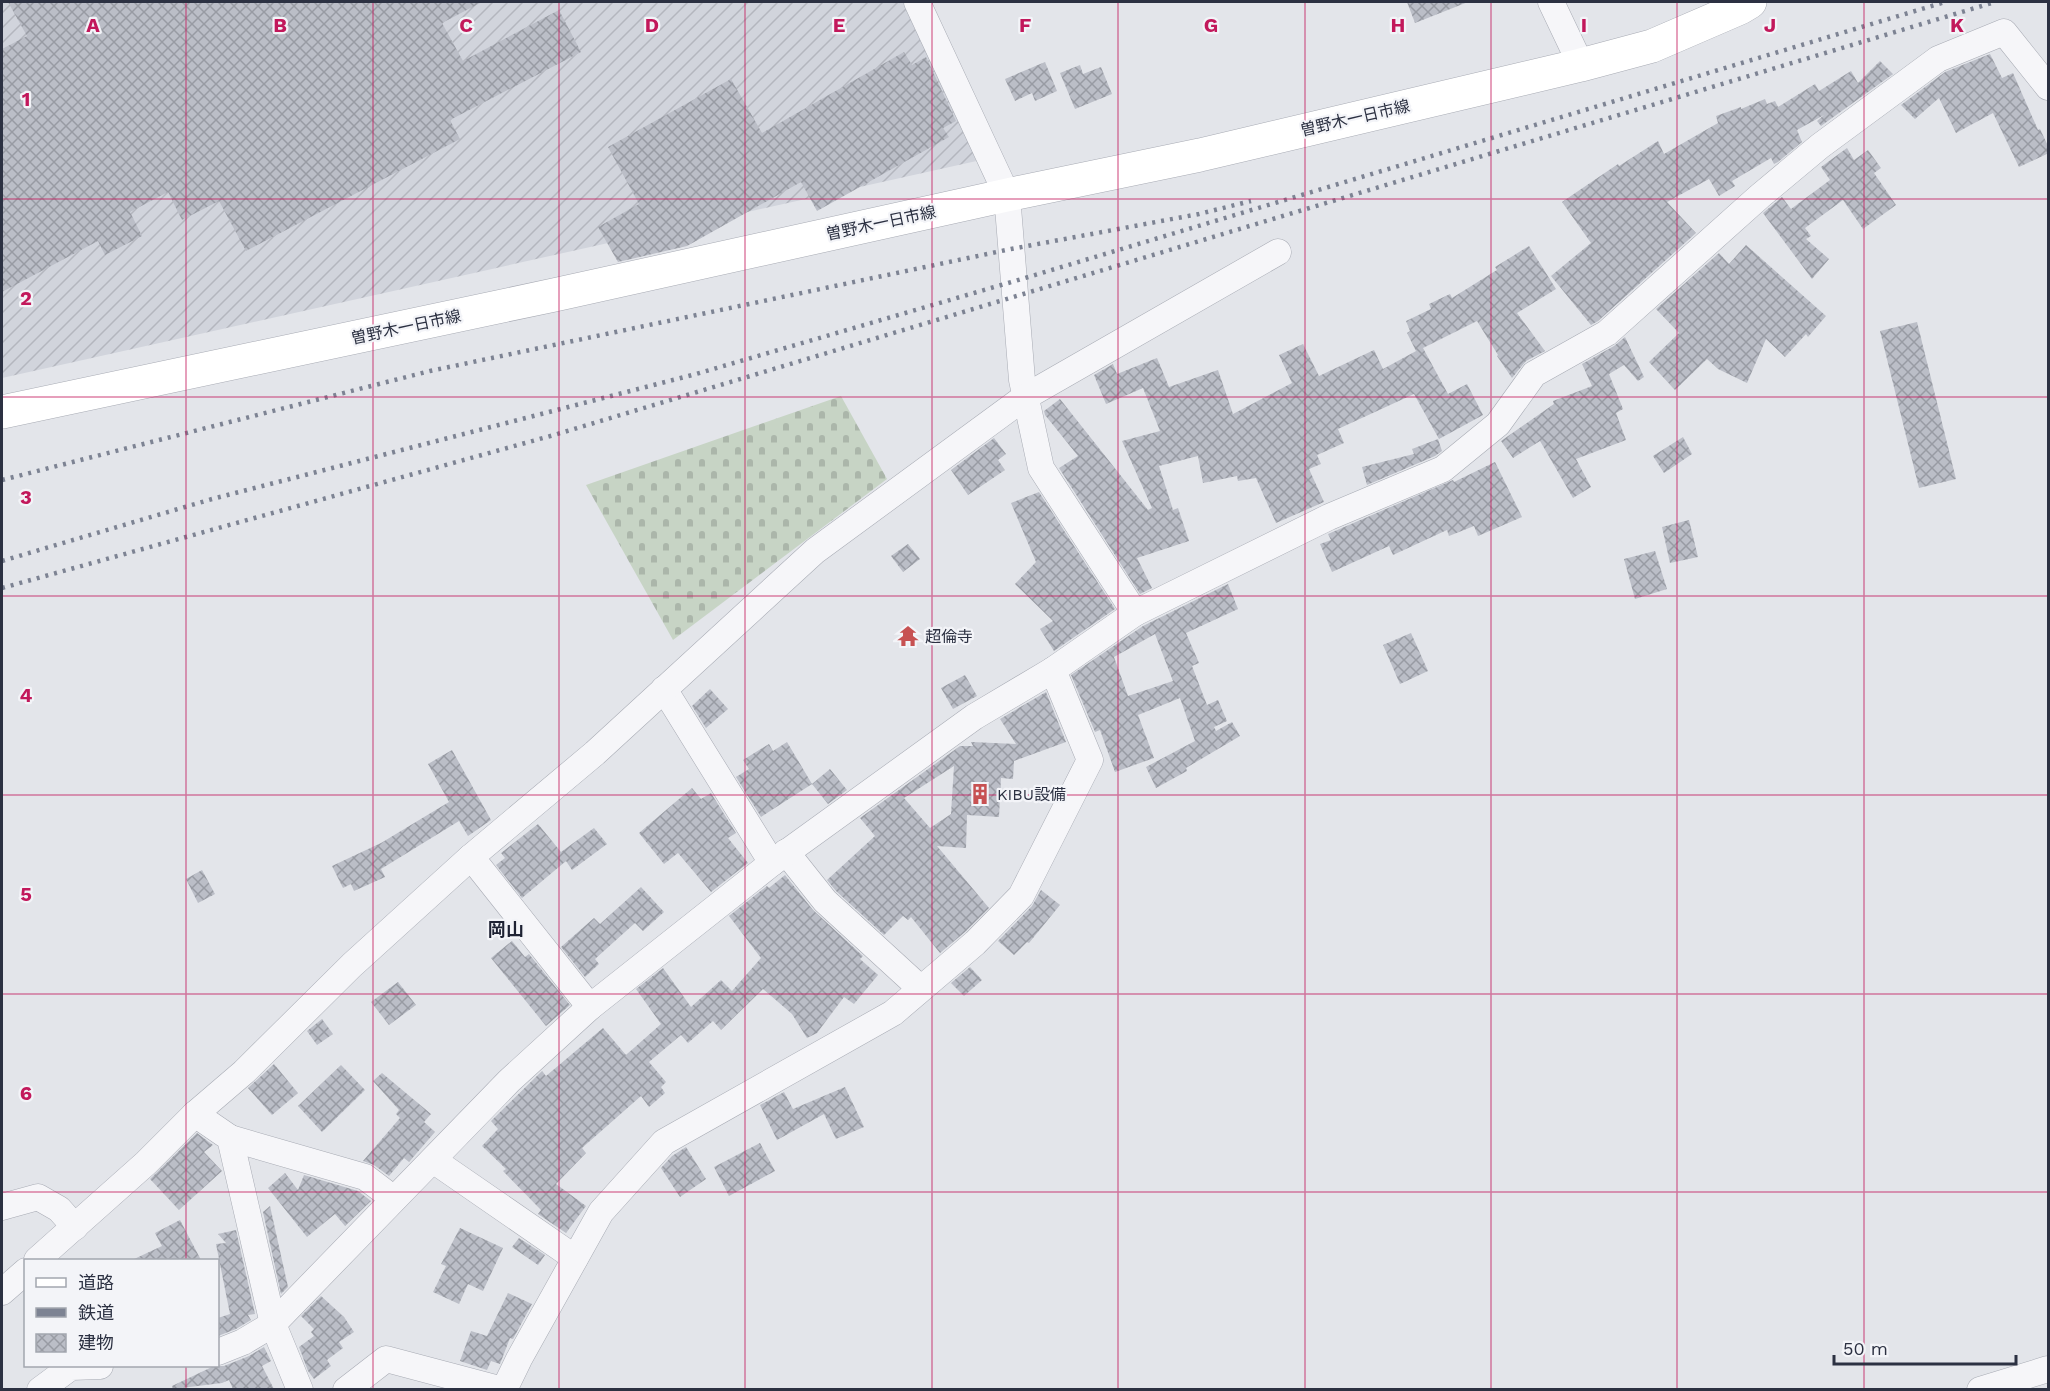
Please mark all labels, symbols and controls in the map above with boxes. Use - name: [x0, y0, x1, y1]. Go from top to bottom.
- text: A: [86, 13, 100, 37]
- text: B: [273, 13, 287, 37]
- text: C: [459, 13, 473, 37]
- text: D: [645, 13, 659, 37]
- text: E: [833, 13, 845, 37]
- text: F: [1019, 13, 1031, 37]
- text: G: [1204, 13, 1218, 37]
- text: H: [1391, 13, 1405, 37]
- text: I: [1581, 13, 1587, 37]
- text: J: [1764, 13, 1776, 37]
- text: K: [1950, 13, 1964, 37]
- text: 1: [22, 87, 30, 111]
- street label: 曽野木一日市線: [1298, 96, 1412, 140]
- street label: 曽野木一日市線: [824, 202, 938, 244]
- text: 2: [20, 286, 32, 310]
- street label: 曽野木一日市線: [349, 306, 463, 348]
- text: 3: [20, 485, 32, 509]
- temple icon: 超倫寺: [896, 624, 920, 648]
- place label: 超倫寺: [925, 627, 973, 646]
- text: 4: [20, 683, 33, 707]
- building icon: KIBU設備: [968, 782, 992, 806]
- place label: KIBU設備: [997, 785, 1066, 804]
- text: 5: [20, 882, 32, 906]
- district label: 岡山: [488, 919, 524, 940]
- text: 6: [20, 1081, 32, 1105]
- legend: [24, 1259, 219, 1367]
- text: 道路: [78, 1272, 114, 1293]
- text: 鉄道: [78, 1302, 114, 1323]
- scale bar: [1834, 1328, 2016, 1366]
- text: 建物: [78, 1332, 114, 1353]
- text: 50 m: [1843, 1338, 1888, 1359]

